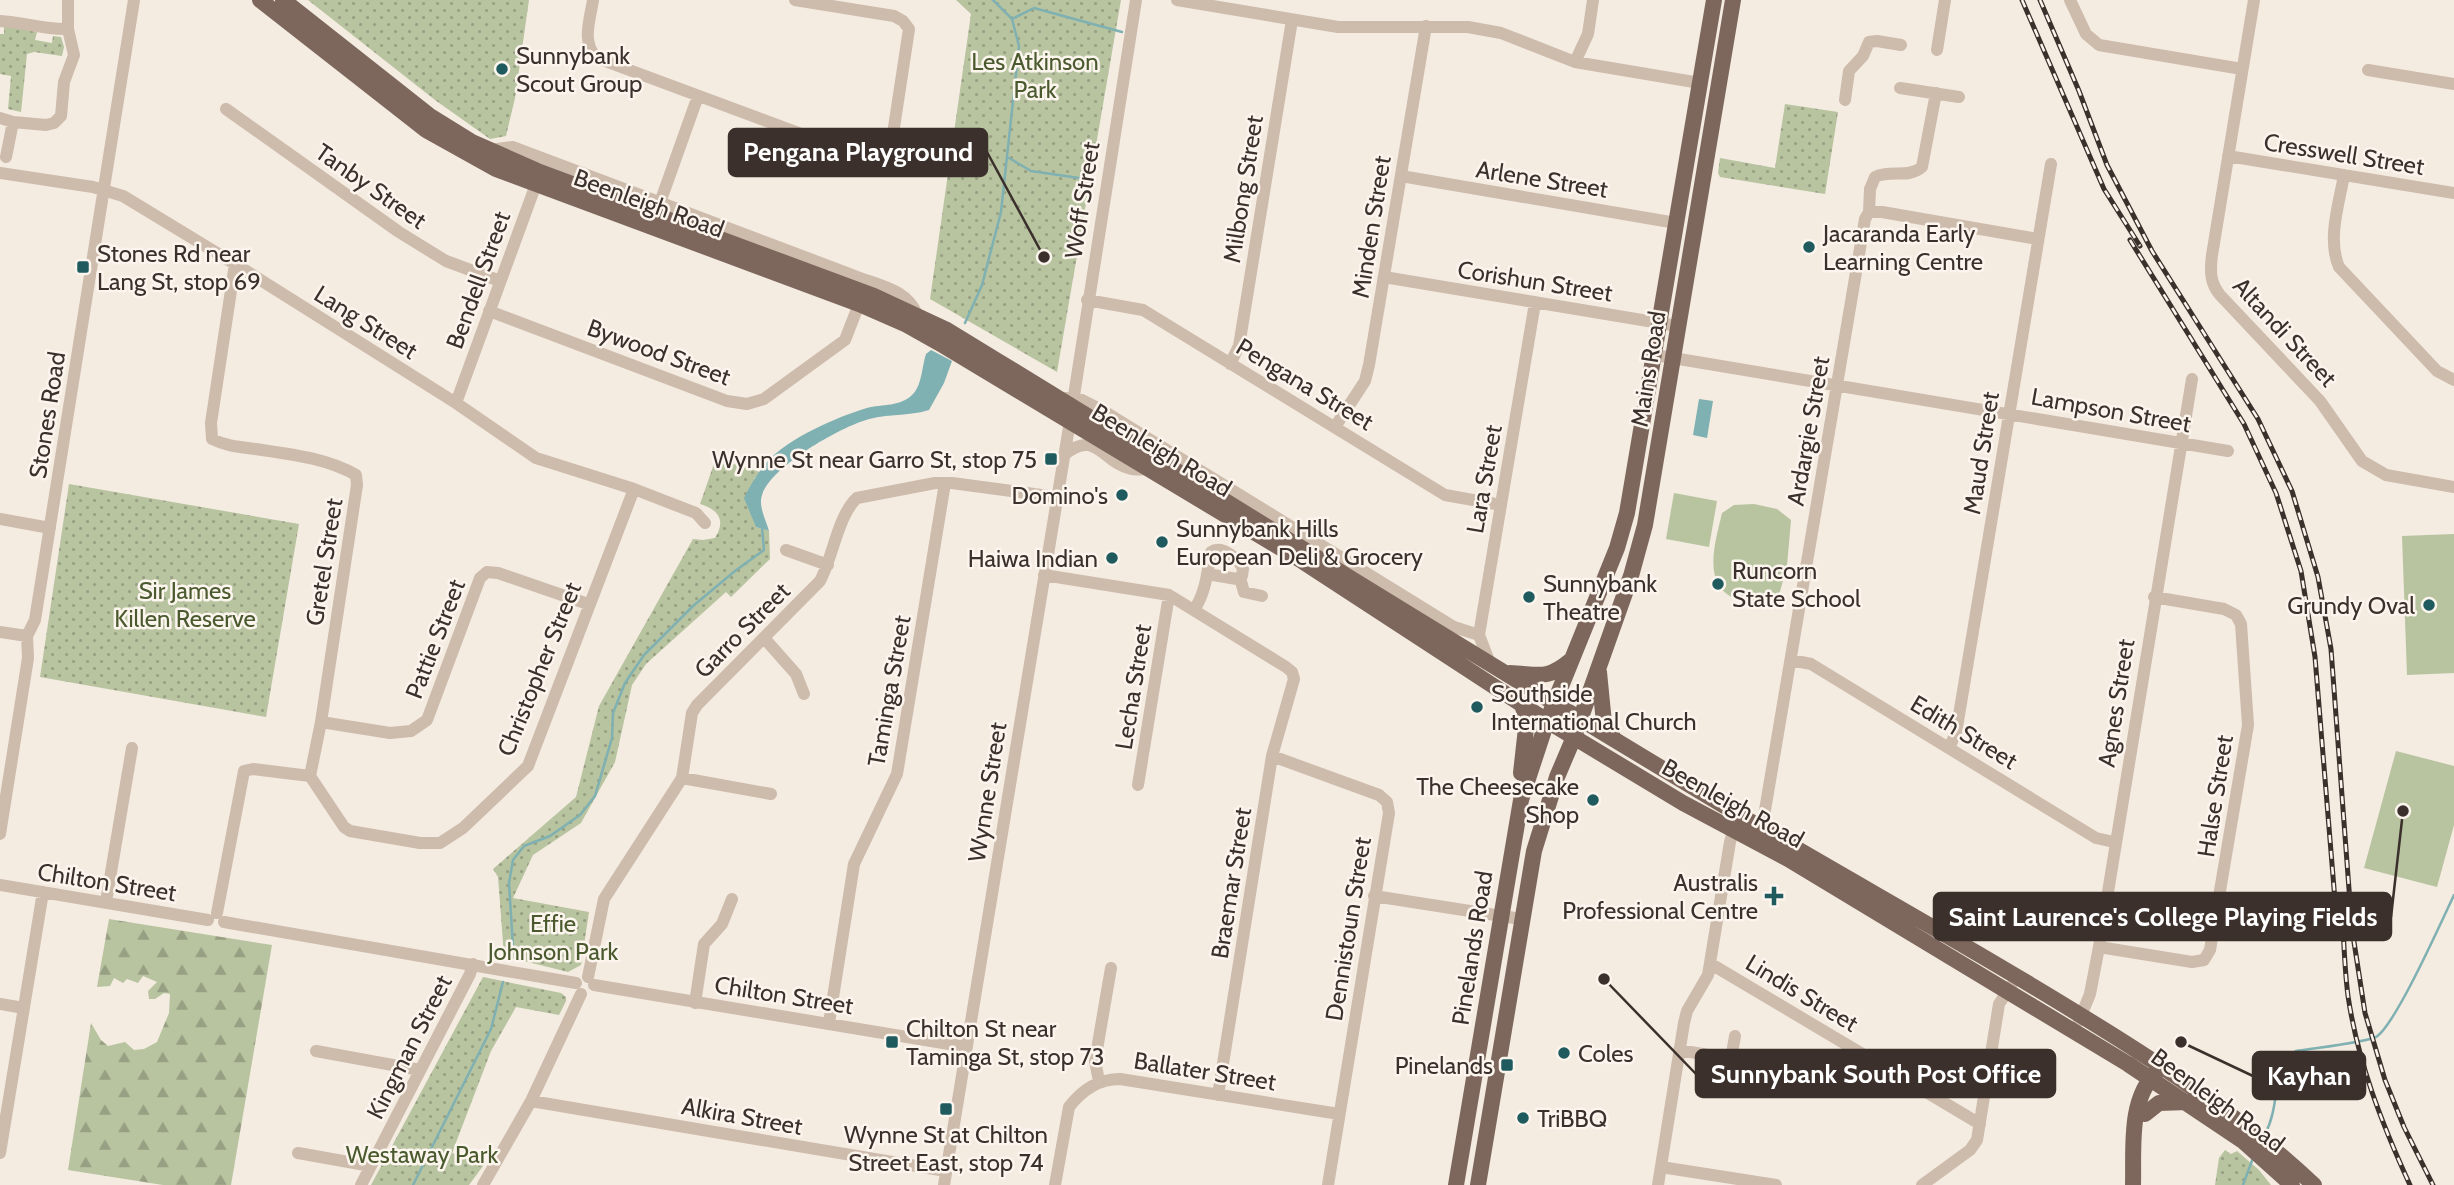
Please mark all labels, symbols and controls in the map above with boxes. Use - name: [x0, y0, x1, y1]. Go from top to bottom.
- place label: Sunnybank Scout Group: [516, 41, 642, 98]
- park label: Les Atkinson Park: [971, 47, 1099, 104]
- marker: Sunnybank Scout Group: [494, 61, 510, 77]
- street label: Milbong Street: [1217, 113, 1269, 265]
- street label: Cresswell Street: [2262, 127, 2426, 181]
- callout: Pengana Playground: [729, 129, 987, 176]
- text: Pengana Playground: [743, 136, 973, 168]
- street label: Tanby Street: [310, 137, 432, 235]
- street label: Woff Street: [1058, 140, 1106, 260]
- street label: Minden Street: [1345, 154, 1397, 300]
- street label: Arlene Street: [1474, 154, 1610, 204]
- street label: Beenleigh Road: [570, 162, 728, 244]
- street label: Bendell Street: [440, 207, 516, 353]
- place label: Jacaranda Early Learning Centre: [1822, 219, 1983, 276]
- place label: Stones Rd near Lang St, stop 69: [97, 239, 261, 296]
- marker: Jacaranda Early Learning Centre: [1801, 239, 1817, 255]
- street label: Corishun Street: [1456, 254, 1614, 308]
- marker: Stones Rd near Lang St, stop 69: [75, 259, 91, 275]
- street label: Altandi Street: [2227, 271, 2343, 393]
- street label: Lang Street: [309, 279, 423, 365]
- street label: Mains Road: [1625, 309, 1671, 429]
- street label: Bywood Street: [584, 313, 734, 391]
- street label: Pengana Street: [1231, 332, 1379, 436]
- street label: Stones Road: [23, 350, 71, 480]
- street label: Ardargie Street: [1781, 354, 1835, 508]
- street label: Lampson Street: [2029, 382, 2193, 438]
- street label: Maud Street: [1957, 390, 2005, 516]
- street label: Beenleigh Road: [1087, 397, 1237, 503]
- street label: Lara Street: [1460, 423, 1508, 535]
- place label: Wynne St near Garro St, stop 75: [712, 445, 1037, 474]
- marker: Wynne St near Garro St, stop 75: [1043, 451, 1059, 467]
- place label: Domino's: [1011, 481, 1108, 510]
- marker: Domino's: [1114, 487, 1130, 503]
- street label: Gretel Street: [300, 496, 348, 628]
- place label: Sunnybank Hills European Deli & Grocery: [1176, 514, 1423, 571]
- marker: Sunnybank Hills European Deli & Grocery: [1154, 534, 1170, 550]
- place label: Haiwa Indian: [968, 544, 1098, 573]
- marker: Haiwa Indian: [1104, 550, 1120, 566]
- place label: Runcorn State School: [1732, 556, 1861, 613]
- place label: Sunnybank Theatre: [1543, 569, 1657, 626]
- street label: Pattie Street: [399, 575, 471, 703]
- park label: Sir James Killen Reserve: [114, 576, 256, 633]
- street label: Garro Street: [688, 576, 796, 684]
- marker: Runcorn State School: [1710, 576, 1726, 592]
- street label: Christopher Street: [491, 578, 587, 760]
- marker: Sunnybank Theatre: [1521, 589, 1537, 605]
- place label: Grundy Oval: [2287, 591, 2415, 620]
- marker: Grundy Oval: [2421, 597, 2437, 613]
- street label: Taminga Street: [861, 613, 917, 769]
- street label: Lecha Street: [1109, 622, 1157, 752]
- street label: Agnes Street: [2092, 637, 2140, 769]
- place label: Southside International Church: [1491, 679, 1697, 736]
- street label: Edith Street: [1905, 689, 2023, 775]
- marker: Southside International Church: [1469, 699, 1485, 715]
- street label: Wynne Street: [962, 720, 1012, 864]
- street label: Halse Street: [2191, 733, 2239, 859]
- street label: Beenleigh Road: [1657, 752, 1809, 854]
- place label: The Cheesecake Shop: [1416, 772, 1579, 829]
- marker: The Cheesecake Shop: [1585, 792, 1601, 808]
- street label: Braemar Street: [1205, 805, 1257, 961]
- street label: Dennistoun Street: [1319, 835, 1377, 1023]
- street label: Chilton Street: [36, 857, 178, 907]
- place label: Australis Professional Centre: [1562, 868, 1758, 925]
- street label: Pinelands Road: [1445, 869, 1499, 1027]
- marker: Australis Professional Centre: [1764, 886, 1784, 906]
- callout: Saint Laurence's College Playing Fields: [1934, 893, 2391, 940]
- text: Saint Laurence's College Playing Fields: [1949, 901, 2377, 933]
- park label: Effie Johnson Park: [487, 909, 619, 966]
- street label: Lindis Street: [1741, 948, 1863, 1038]
- street label: Kingman Street: [360, 970, 458, 1124]
- street label: Chilton Street: [713, 970, 855, 1020]
- place label: Chilton St near Taminga St, stop 73: [906, 1014, 1105, 1071]
- marker: Chilton St near Taminga St, stop 73: [884, 1034, 900, 1050]
- place label: Coles: [1578, 1039, 1633, 1068]
- street label: Beenleigh Road: [2146, 1042, 2290, 1158]
- street label: Ballater Street: [1132, 1045, 1278, 1097]
- marker: Coles: [1556, 1045, 1572, 1061]
- callout: Sunnybank South Post Office: [1696, 1050, 2055, 1097]
- place label: Pinelands: [1395, 1051, 1493, 1080]
- callout: Kayhan: [2253, 1052, 2365, 1099]
- marker: Pinelands: [1499, 1057, 1515, 1073]
- text: Sunnybank South Post Office: [1711, 1058, 2041, 1090]
- text: Kayhan: [2267, 1060, 2351, 1092]
- street label: Alkira Street: [679, 1091, 805, 1141]
- marker: Wynne St at Chilton Street East, stop 74: [938, 1101, 954, 1117]
- place label: TriBBQ: [1537, 1104, 1607, 1133]
- marker: TriBBQ: [1515, 1110, 1531, 1126]
- place label: Wynne St at Chilton Street East, stop 74: [844, 1120, 1048, 1177]
- park label: Westaway Park: [346, 1140, 498, 1169]

